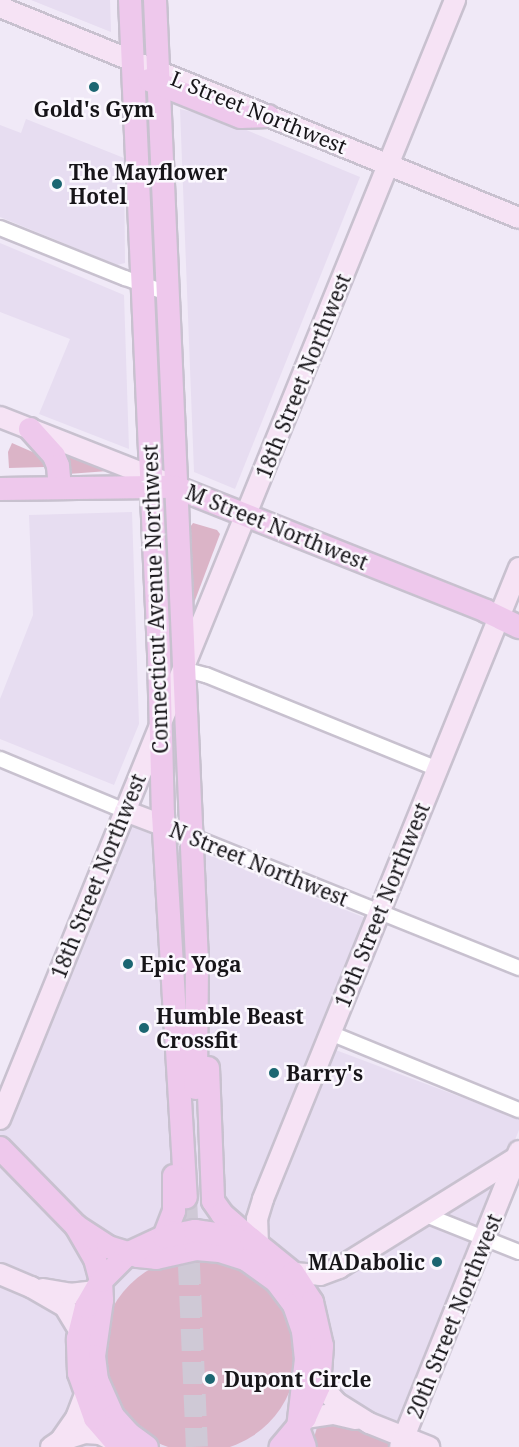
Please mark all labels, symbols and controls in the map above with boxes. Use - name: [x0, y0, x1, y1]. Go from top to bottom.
- street label: L Street Northwest: [167, 65, 351, 159]
- marker: Gold's Gym: [87, 80, 101, 94]
- place label: Gold's Gym: [34, 96, 154, 122]
- place label: The Mayflower Hotel: [69, 159, 227, 209]
- marker: The Mayflower Hotel: [50, 177, 64, 191]
- street label: 18th Street Northwest: [250, 270, 356, 482]
- street label: Connecticut Avenue Northwest: [137, 444, 173, 754]
- street label: M Street Northwest: [182, 479, 372, 575]
- street label: 18th Street Northwest: [45, 770, 151, 982]
- street label: 19th Street Northwest: [329, 799, 435, 1011]
- street label: N Street Northwest: [166, 817, 352, 911]
- place label: Epic Yoga: [140, 951, 242, 977]
- marker: Epic Yoga: [121, 957, 135, 971]
- place label: Humble Beast Crossfit: [156, 1003, 304, 1053]
- marker: Humble Beast Crossfit: [137, 1021, 151, 1035]
- place label: Barry's: [286, 1060, 363, 1086]
- marker: Barry's: [267, 1066, 281, 1080]
- street label: 20th Street Northwest: [401, 1210, 507, 1422]
- place label: MADabolic: [308, 1249, 425, 1275]
- marker: MADabolic: [430, 1255, 444, 1269]
- place label: Dupont Circle: [224, 1366, 371, 1392]
- marker: Dupont Circle: [201, 1370, 219, 1388]

